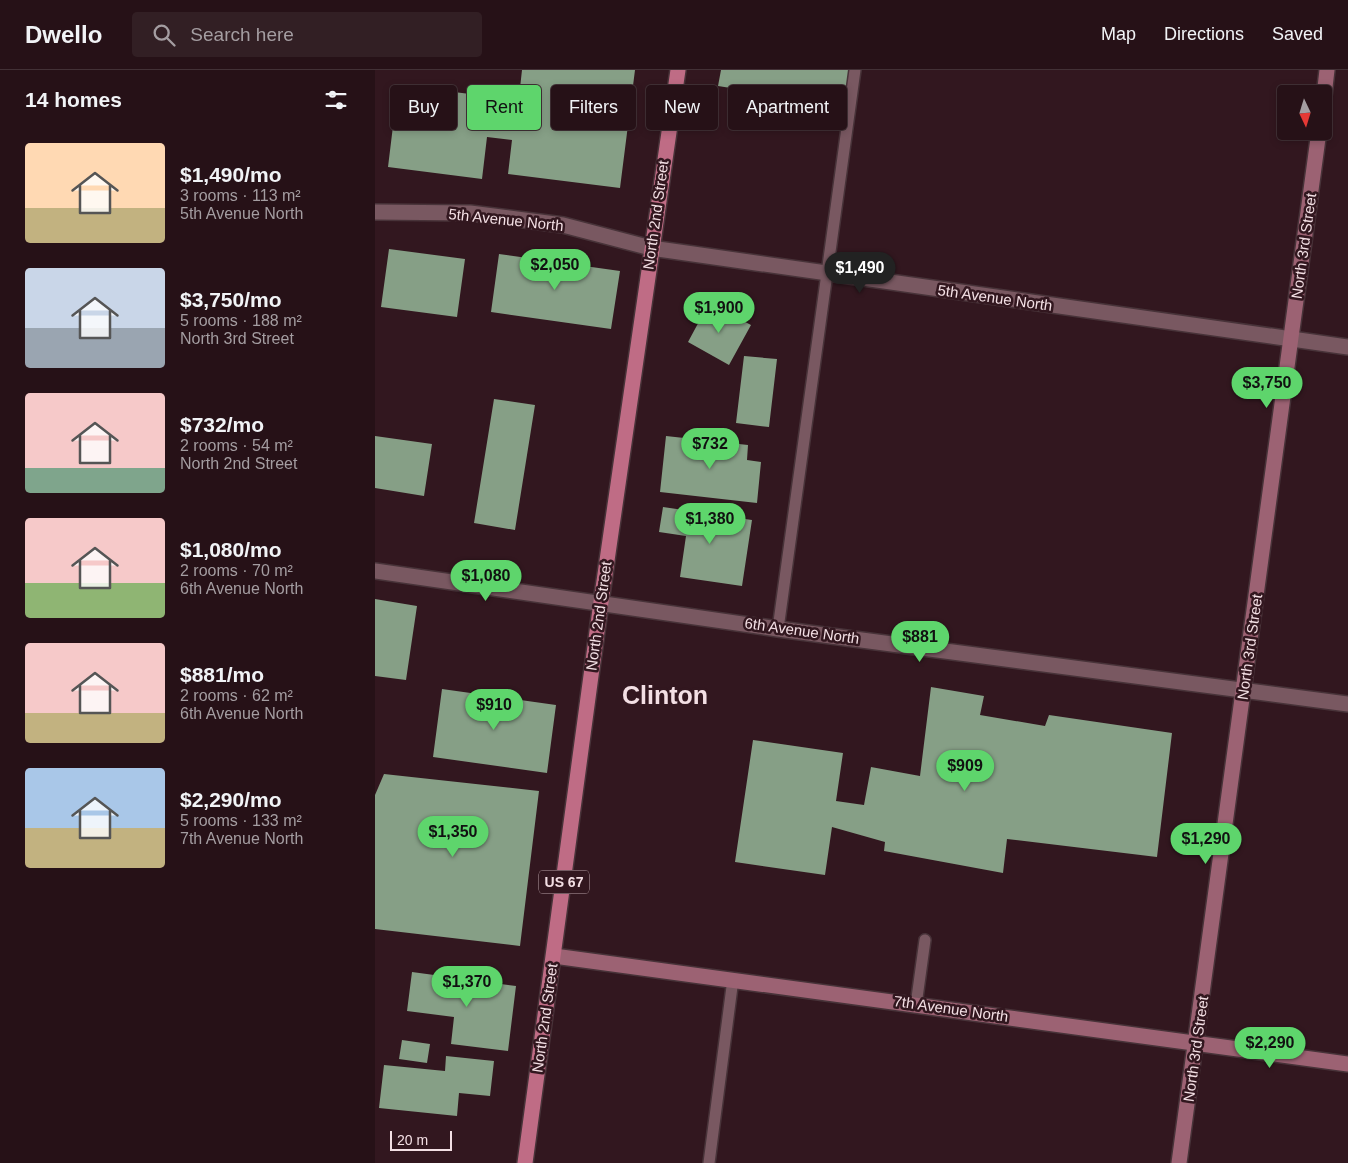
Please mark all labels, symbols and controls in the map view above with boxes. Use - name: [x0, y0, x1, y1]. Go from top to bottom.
- search box: [132, 12, 482, 57]
- text: Dwello: [25, 21, 102, 48]
- icon: search: [150, 21, 178, 49]
- text: Search here: [190, 24, 294, 45]
- text: Map: [1101, 24, 1136, 44]
- text: Directions: [1164, 24, 1244, 44]
- text: Saved: [1272, 24, 1323, 44]
- chip: Buy: [390, 85, 457, 130]
- chip: Rent: [467, 85, 541, 130]
- chip: Filters: [551, 85, 636, 130]
- chip: New: [646, 85, 718, 130]
- chip: Apartment: [728, 85, 847, 130]
- north arrow: [1277, 85, 1333, 140]
- map controls: [1277, 85, 1332, 140]
- icon: filters: [322, 86, 350, 114]
- text: 14 homes: [25, 88, 122, 111]
- street label: North 2nd Street: [639, 158, 672, 271]
- icon: home: [65, 163, 125, 223]
- text: $1,490/mo: [180, 163, 282, 186]
- text: 3 rooms · 113 m²: [180, 187, 301, 204]
- street label: North 3rd Street: [1288, 191, 1319, 300]
- text: 5th Avenue North: [180, 205, 303, 222]
- street label: 5th Avenue North: [448, 205, 564, 234]
- pin: $2,050: [514, 248, 596, 291]
- pin: $1,490: [819, 252, 901, 294]
- text: $2,050: [531, 256, 579, 273]
- text: $1,490: [836, 259, 884, 276]
- street label: 5th Avenue North: [937, 281, 1054, 314]
- icon: home: [65, 288, 125, 348]
- text: $3,750/mo: [180, 288, 282, 311]
- pin: $1,900: [678, 292, 760, 334]
- text: $1,900: [695, 299, 743, 316]
- text: 5 rooms · 188 m²: [180, 312, 302, 329]
- text: North 3rd Street: [180, 330, 294, 347]
- pin: $3,750: [1226, 366, 1308, 409]
- text: $3,750: [1243, 374, 1291, 391]
- icon: home: [65, 413, 125, 473]
- text: $732/mo: [180, 413, 264, 436]
- pin: $732: [680, 428, 740, 470]
- text: $732: [692, 435, 728, 452]
- text: 2 rooms · 54 m²: [180, 437, 293, 454]
- text: North 2nd Street: [180, 455, 297, 472]
- pin: $1,380: [669, 502, 751, 545]
- text: $1,380: [686, 510, 734, 527]
- icon: home: [65, 538, 125, 598]
- text: $1,080/mo: [180, 538, 282, 561]
- street label: North 2nd Street: [582, 559, 615, 672]
- pin: $1,080: [445, 560, 527, 602]
- text: 2 rooms · 70 m²: [180, 562, 293, 579]
- text: $1,080: [462, 567, 510, 584]
- text: 6th Avenue North: [180, 580, 303, 597]
- street label: North 3rd Street: [1234, 592, 1265, 701]
- street label: 6th Avenue North: [744, 614, 861, 647]
- pin: $881: [890, 620, 950, 663]
- text: $881: [902, 628, 938, 645]
- icon: home: [65, 663, 125, 723]
- text: $881/mo: [180, 663, 264, 686]
- district label: Clinton: [622, 681, 708, 709]
- text: 2 rooms · 62 m²: [180, 687, 293, 704]
- pin: $910: [464, 688, 524, 731]
- text: $910: [476, 696, 512, 713]
- text: 6th Avenue North: [180, 705, 303, 722]
- pin: $909: [935, 750, 995, 792]
- text: $909: [947, 757, 983, 774]
- icon: home: [65, 788, 125, 848]
- text: $2,290/mo: [180, 788, 282, 811]
- text: 5 rooms · 133 m²: [180, 812, 302, 829]
- pin: $1,350: [412, 816, 494, 858]
- pin: $1,290: [1165, 822, 1247, 865]
- text: $1,350: [429, 823, 477, 840]
- text: 7th Avenue North: [180, 830, 303, 847]
- text: $1,290: [1182, 830, 1230, 847]
- road number: US 67: [539, 870, 589, 894]
- street label: North 2nd Street: [528, 961, 561, 1074]
- pin: $1,370: [426, 966, 508, 1008]
- text: $1,370: [443, 973, 491, 990]
- street label: 7th Avenue North: [893, 992, 1010, 1025]
- street label: North 3rd Street: [1180, 994, 1211, 1103]
- pin: $2,290: [1229, 1026, 1311, 1069]
- text: $2,290: [1246, 1034, 1294, 1051]
- scale bar: [390, 1128, 453, 1151]
- text: 20 m: [397, 1132, 428, 1148]

